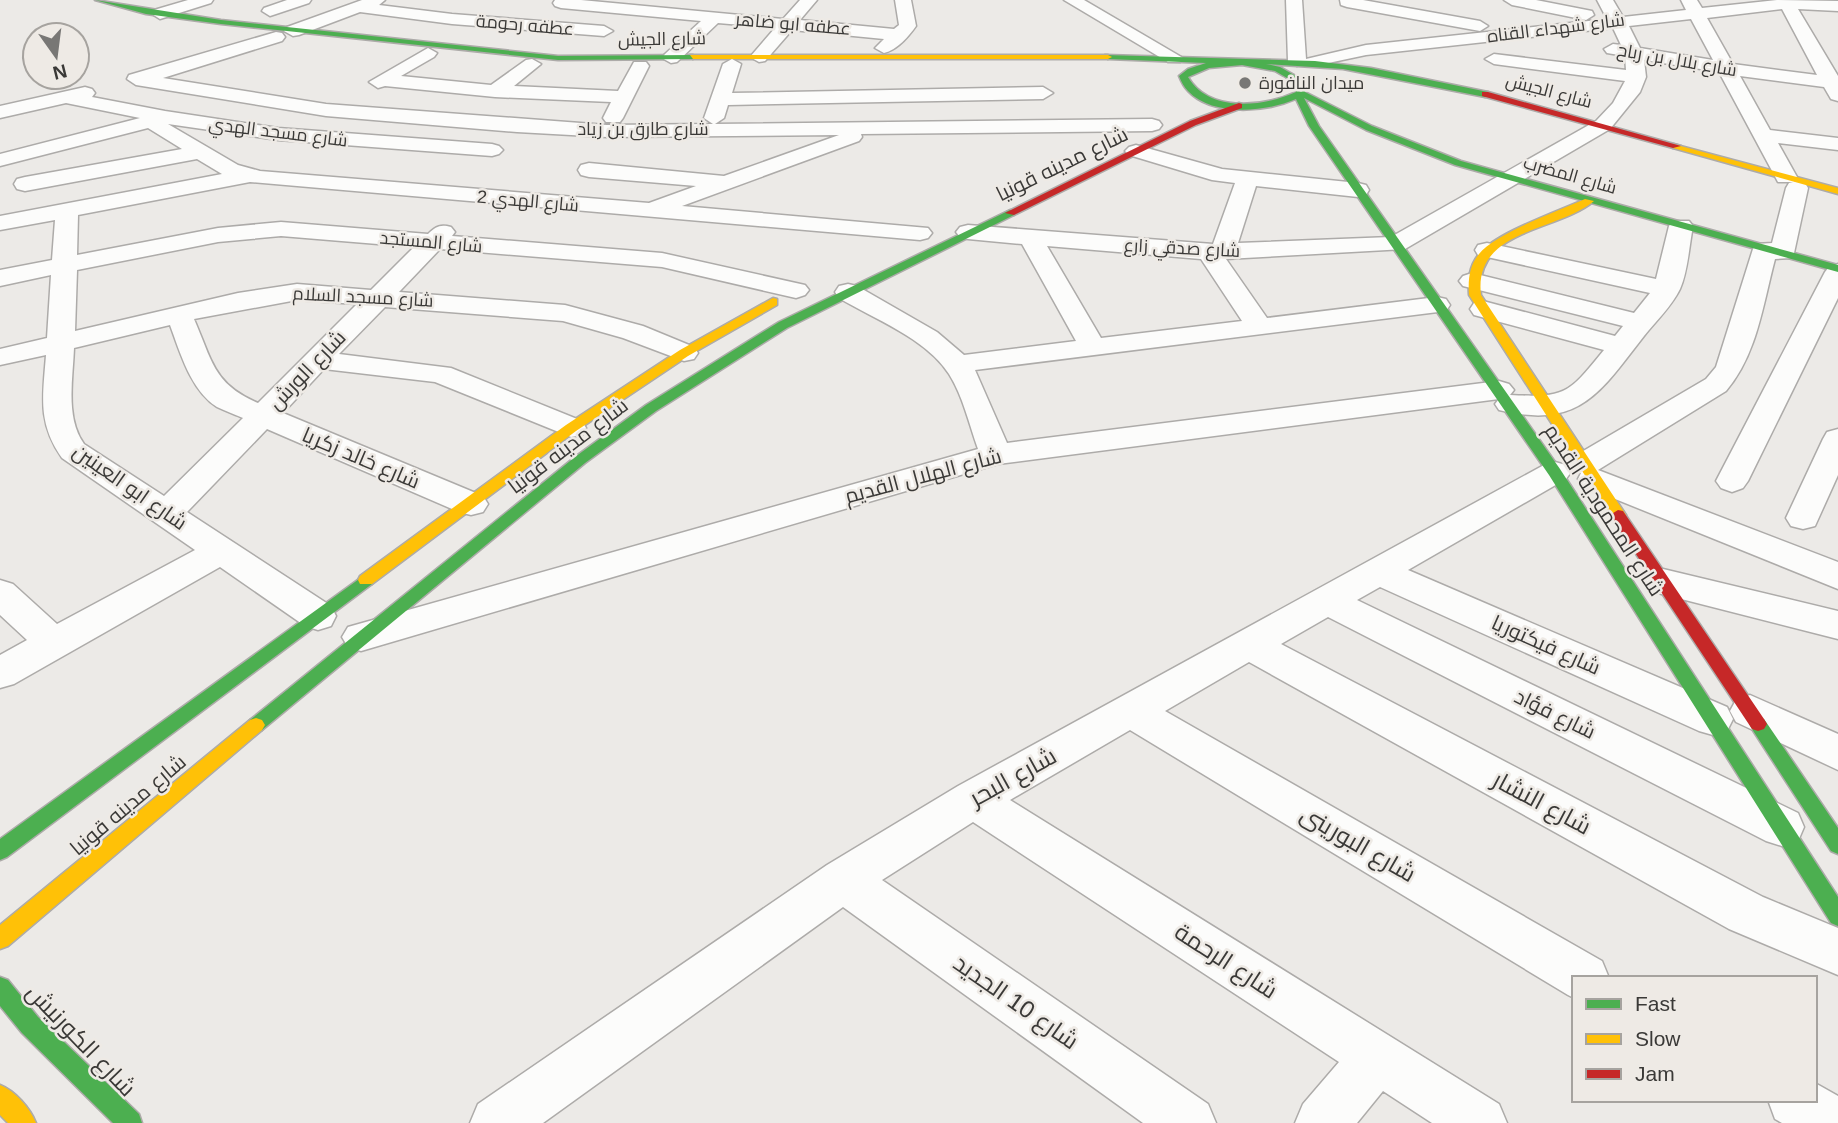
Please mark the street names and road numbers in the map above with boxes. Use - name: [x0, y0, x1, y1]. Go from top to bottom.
- street label: عطفه ابو ضاهر: [733, 9, 852, 40]
- street label: شارع شهداء القناه: [1486, 10, 1626, 48]
- street label: عطفه رحومة: [475, 11, 575, 40]
- street label: شارع الجيش: [618, 28, 706, 52]
- street label: شارع بلال بن رباح: [1615, 40, 1739, 82]
- street label: شارع الجيش: [1503, 70, 1594, 114]
- street label: شارع مسجد الهدي: [207, 114, 349, 154]
- street label: شارع طارق بن زياد: [577, 119, 709, 141]
- street label: شارع مدينه قونيا: [992, 122, 1133, 208]
- street label: شارع المضرب: [1520, 152, 1619, 200]
- street label: شارع الهدي 2: [476, 187, 580, 219]
- street label: شارع المستجد: [379, 228, 483, 258]
- street label: شارع صدقي زارع: [1123, 235, 1241, 265]
- street label: شارع مسجد السلام: [292, 283, 434, 313]
- street label: شارع الورش: [263, 325, 352, 416]
- street label: شارع مدينه قونيا: [503, 393, 634, 500]
- street label: شارع المحمودية القديم: [1538, 419, 1669, 602]
- street label: شارع خالد زكريا: [298, 422, 424, 495]
- street label: شارع ابو العينين: [67, 439, 192, 537]
- street label: شارع الهلال القديم: [842, 444, 1004, 510]
- street label: شارع فيكتوريا: [1487, 610, 1604, 681]
- street label: شارع فؤاد: [1510, 684, 1599, 746]
- street label: شارع البحر: [963, 742, 1062, 815]
- street label: شارع مدينه قونيا: [65, 750, 192, 862]
- street label: شارع النشار: [1485, 765, 1596, 842]
- street label: شارع البورينى: [1294, 800, 1421, 890]
- street label: شارع الرحمة: [1168, 917, 1283, 1006]
- street label: شارع 10 الجديد: [947, 949, 1084, 1057]
- street label: شارع الكورنيش: [19, 978, 142, 1103]

